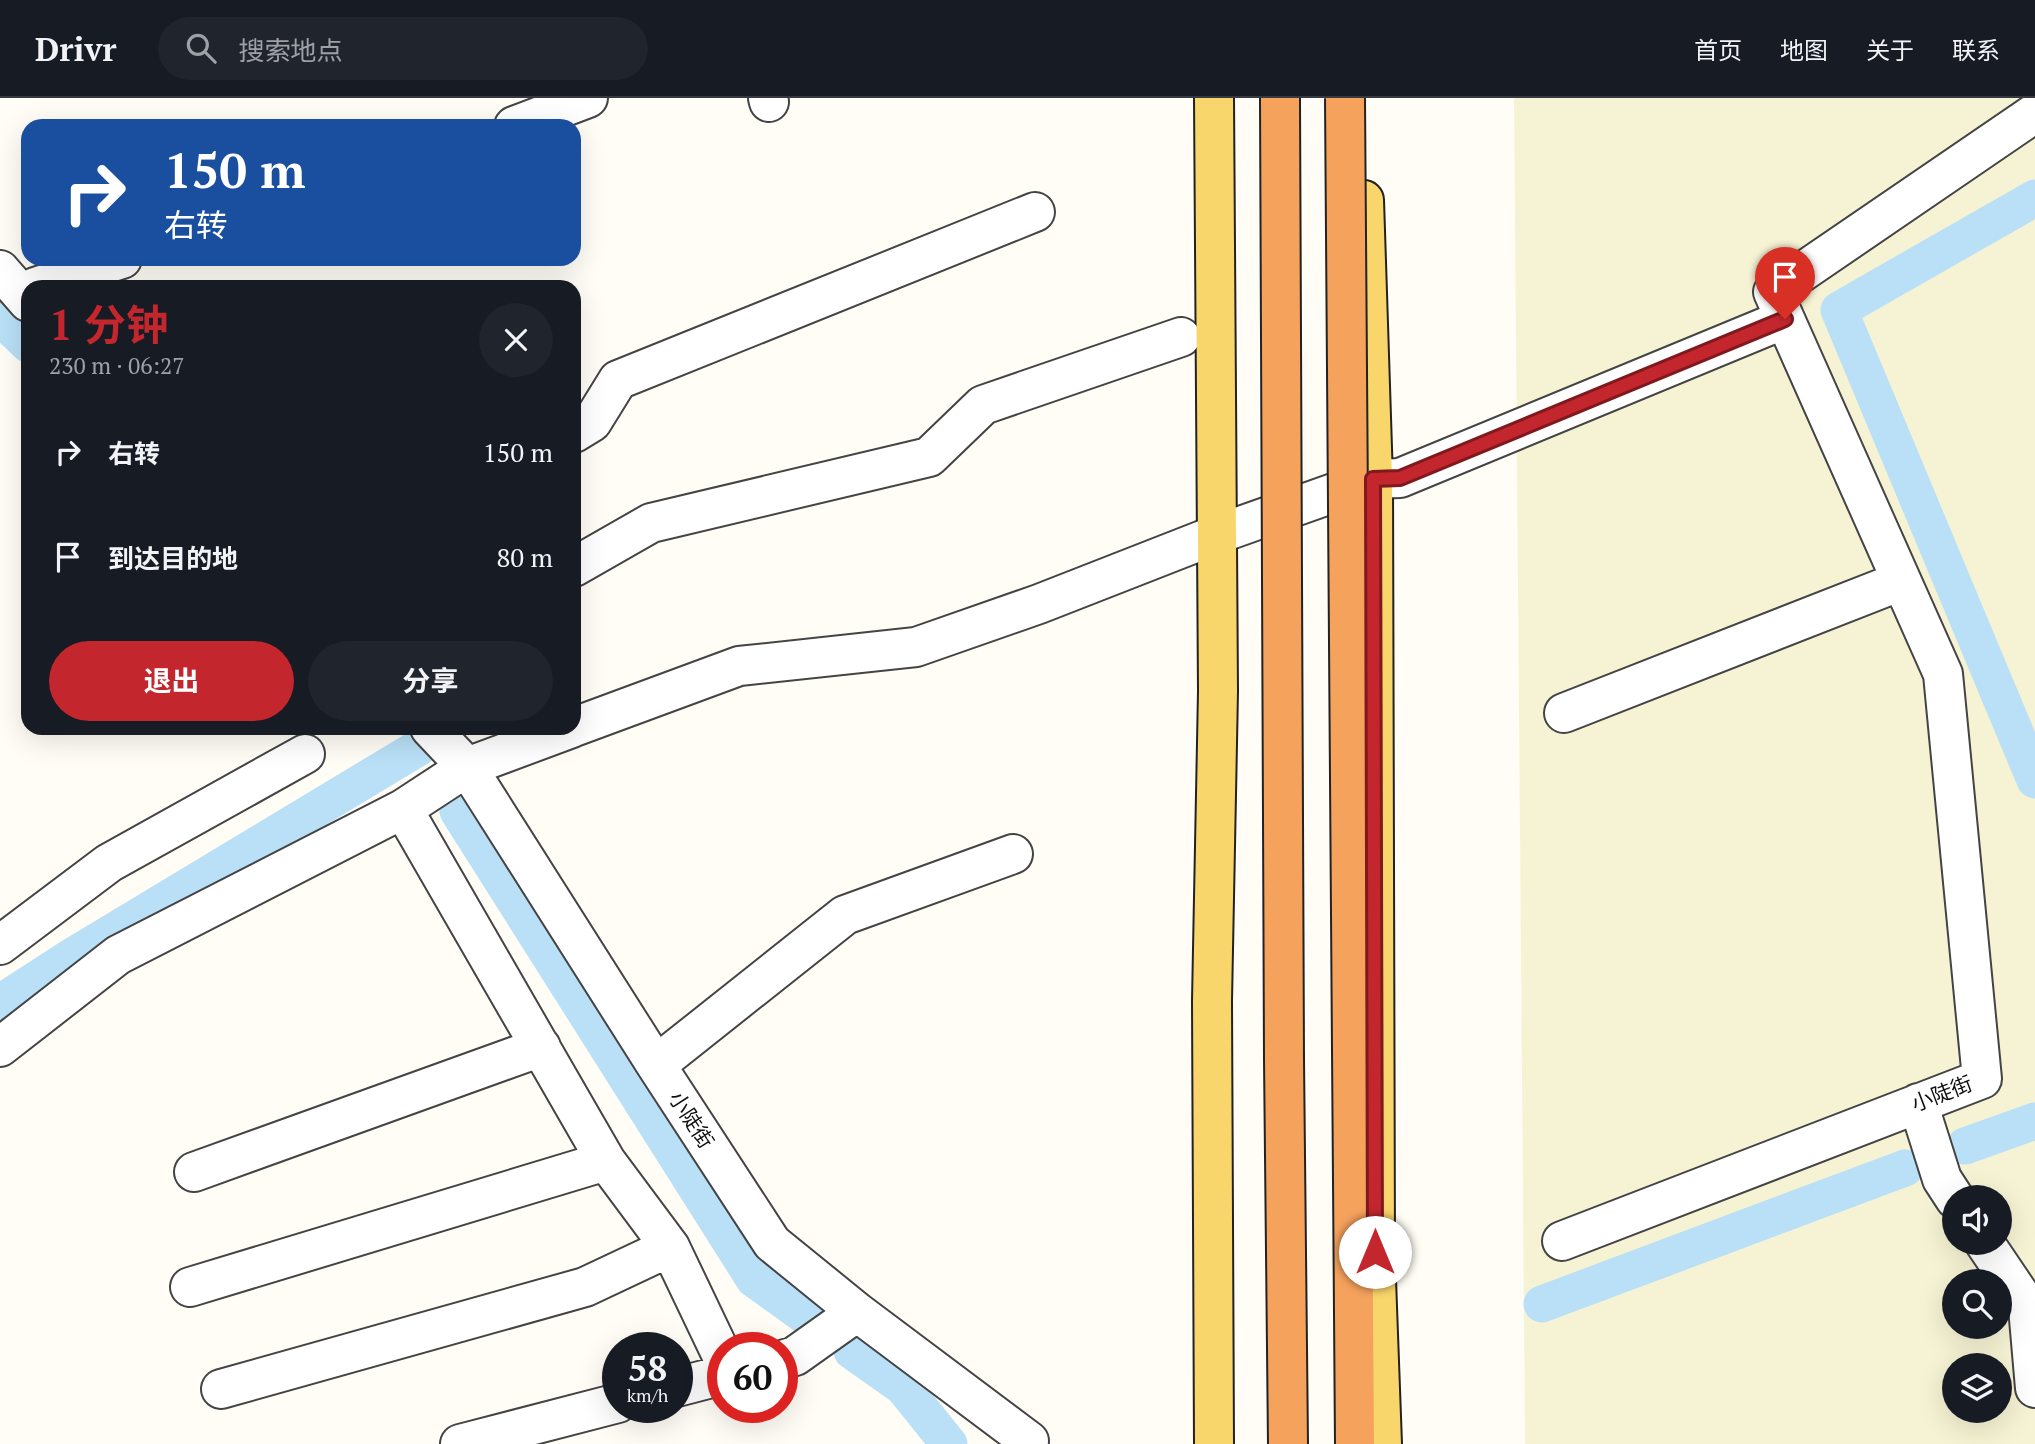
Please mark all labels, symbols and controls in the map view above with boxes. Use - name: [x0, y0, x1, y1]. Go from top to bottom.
- search box: [158, 17, 648, 80]
- text: Drivr: [35, 27, 116, 70]
- icon: search: [182, 29, 220, 67]
- text: 搜索地点: [238, 33, 343, 67]
- text: 首页: [1694, 34, 1742, 66]
- text: 地图: [1780, 34, 1828, 66]
- text: 关于: [1866, 34, 1914, 66]
- text: 联系: [1952, 34, 2000, 66]
- text: 150 m: [164, 137, 306, 202]
- icon: right: [49, 147, 140, 238]
- text: 右转: [164, 204, 228, 246]
- pin: [1755, 247, 1815, 319]
- icon: arrive: [1766, 258, 1804, 296]
- text: 1 分钟: [49, 296, 168, 352]
- button: close: [479, 303, 553, 377]
- text: 230 m · 06:27: [49, 350, 184, 381]
- icon: right: [49, 433, 87, 471]
- text: 150 m: [483, 435, 553, 469]
- text: 右转: [108, 436, 160, 470]
- icon: arrive: [49, 538, 87, 576]
- text: 80 m: [497, 540, 553, 574]
- text: 到达目的地: [108, 541, 238, 575]
- button: 退出: [49, 641, 294, 721]
- button: 分享: [308, 641, 553, 721]
- street label: 小陡街: [1907, 1069, 1976, 1117]
- street label: 小陡街: [663, 1085, 721, 1153]
- map controls: [1942, 1185, 2012, 1423]
- button: sound: [1942, 1185, 2012, 1255]
- position arrow: [1338, 1215, 1412, 1289]
- button: search: [1942, 1269, 2012, 1339]
- speed limit sign: 60: [707, 1332, 798, 1423]
- text: 58: [628, 1345, 667, 1391]
- button: layers: [1942, 1353, 2012, 1423]
- text: km/h: [627, 1383, 668, 1407]

